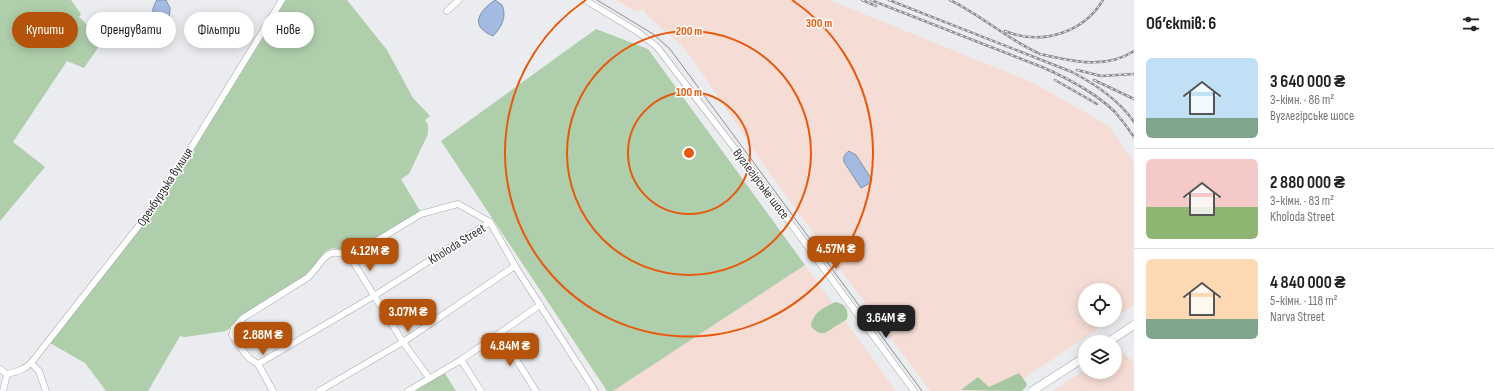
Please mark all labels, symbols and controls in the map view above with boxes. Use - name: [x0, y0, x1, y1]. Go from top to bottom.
- chip: Купити: [12, 12, 78, 48]
- chip: Орендувати: [86, 12, 176, 48]
- chip: Фільтри: [184, 12, 254, 48]
- chip: Нове: [262, 12, 314, 48]
- icon: filters: [1460, 13, 1482, 35]
- text: Об’єктів: 6: [1146, 14, 1216, 34]
- text: 300 m: [806, 16, 832, 31]
- text: 200 m: [676, 24, 702, 39]
- text: 3 640 000 ₴: [1270, 72, 1345, 92]
- icon: home: [1178, 74, 1226, 122]
- text: 100 m: [676, 85, 702, 100]
- text: 3-кімн. · 86 m²: [1270, 92, 1334, 108]
- text: Вуглегірське шосе: [1270, 108, 1354, 124]
- street label: Оренбурзька вулиця: [134, 145, 196, 229]
- centre of rings: [682, 146, 696, 160]
- street label: Вуглегірське шосе: [729, 146, 793, 222]
- text: 2 880 000 ₴: [1270, 173, 1345, 193]
- icon: home: [1178, 175, 1226, 223]
- text: 3-кімн. · 83 m²: [1270, 193, 1334, 209]
- text: Kholoda Street: [1270, 209, 1335, 225]
- street label: Kholoda Street: [425, 220, 489, 268]
- pin: 4.57M ₴: [799, 236, 873, 270]
- pin: 4.12M ₴: [333, 238, 407, 272]
- text: 4.57M ₴: [816, 241, 856, 257]
- text: 4.12M ₴: [351, 243, 389, 259]
- text: 4 840 000 ₴: [1270, 273, 1346, 293]
- icon: home: [1178, 275, 1226, 323]
- map controls: [1078, 283, 1122, 379]
- button: locate: [1078, 283, 1122, 327]
- text: 5-кімн. · 118 m²: [1270, 293, 1338, 309]
- pin: 3.07M ₴: [371, 299, 445, 333]
- text: 3.07M ₴: [388, 304, 428, 320]
- pin: 3.64M ₴: [849, 305, 923, 339]
- text: Narva Street: [1270, 309, 1325, 325]
- text: 3.64M ₴: [866, 310, 906, 326]
- pin: 2.88M ₴: [226, 322, 300, 356]
- text: 2.88M ₴: [243, 327, 283, 343]
- pin: 4.84M ₴: [473, 333, 547, 367]
- button: layers: [1078, 335, 1122, 379]
- text: 4.84M ₴: [490, 338, 530, 354]

